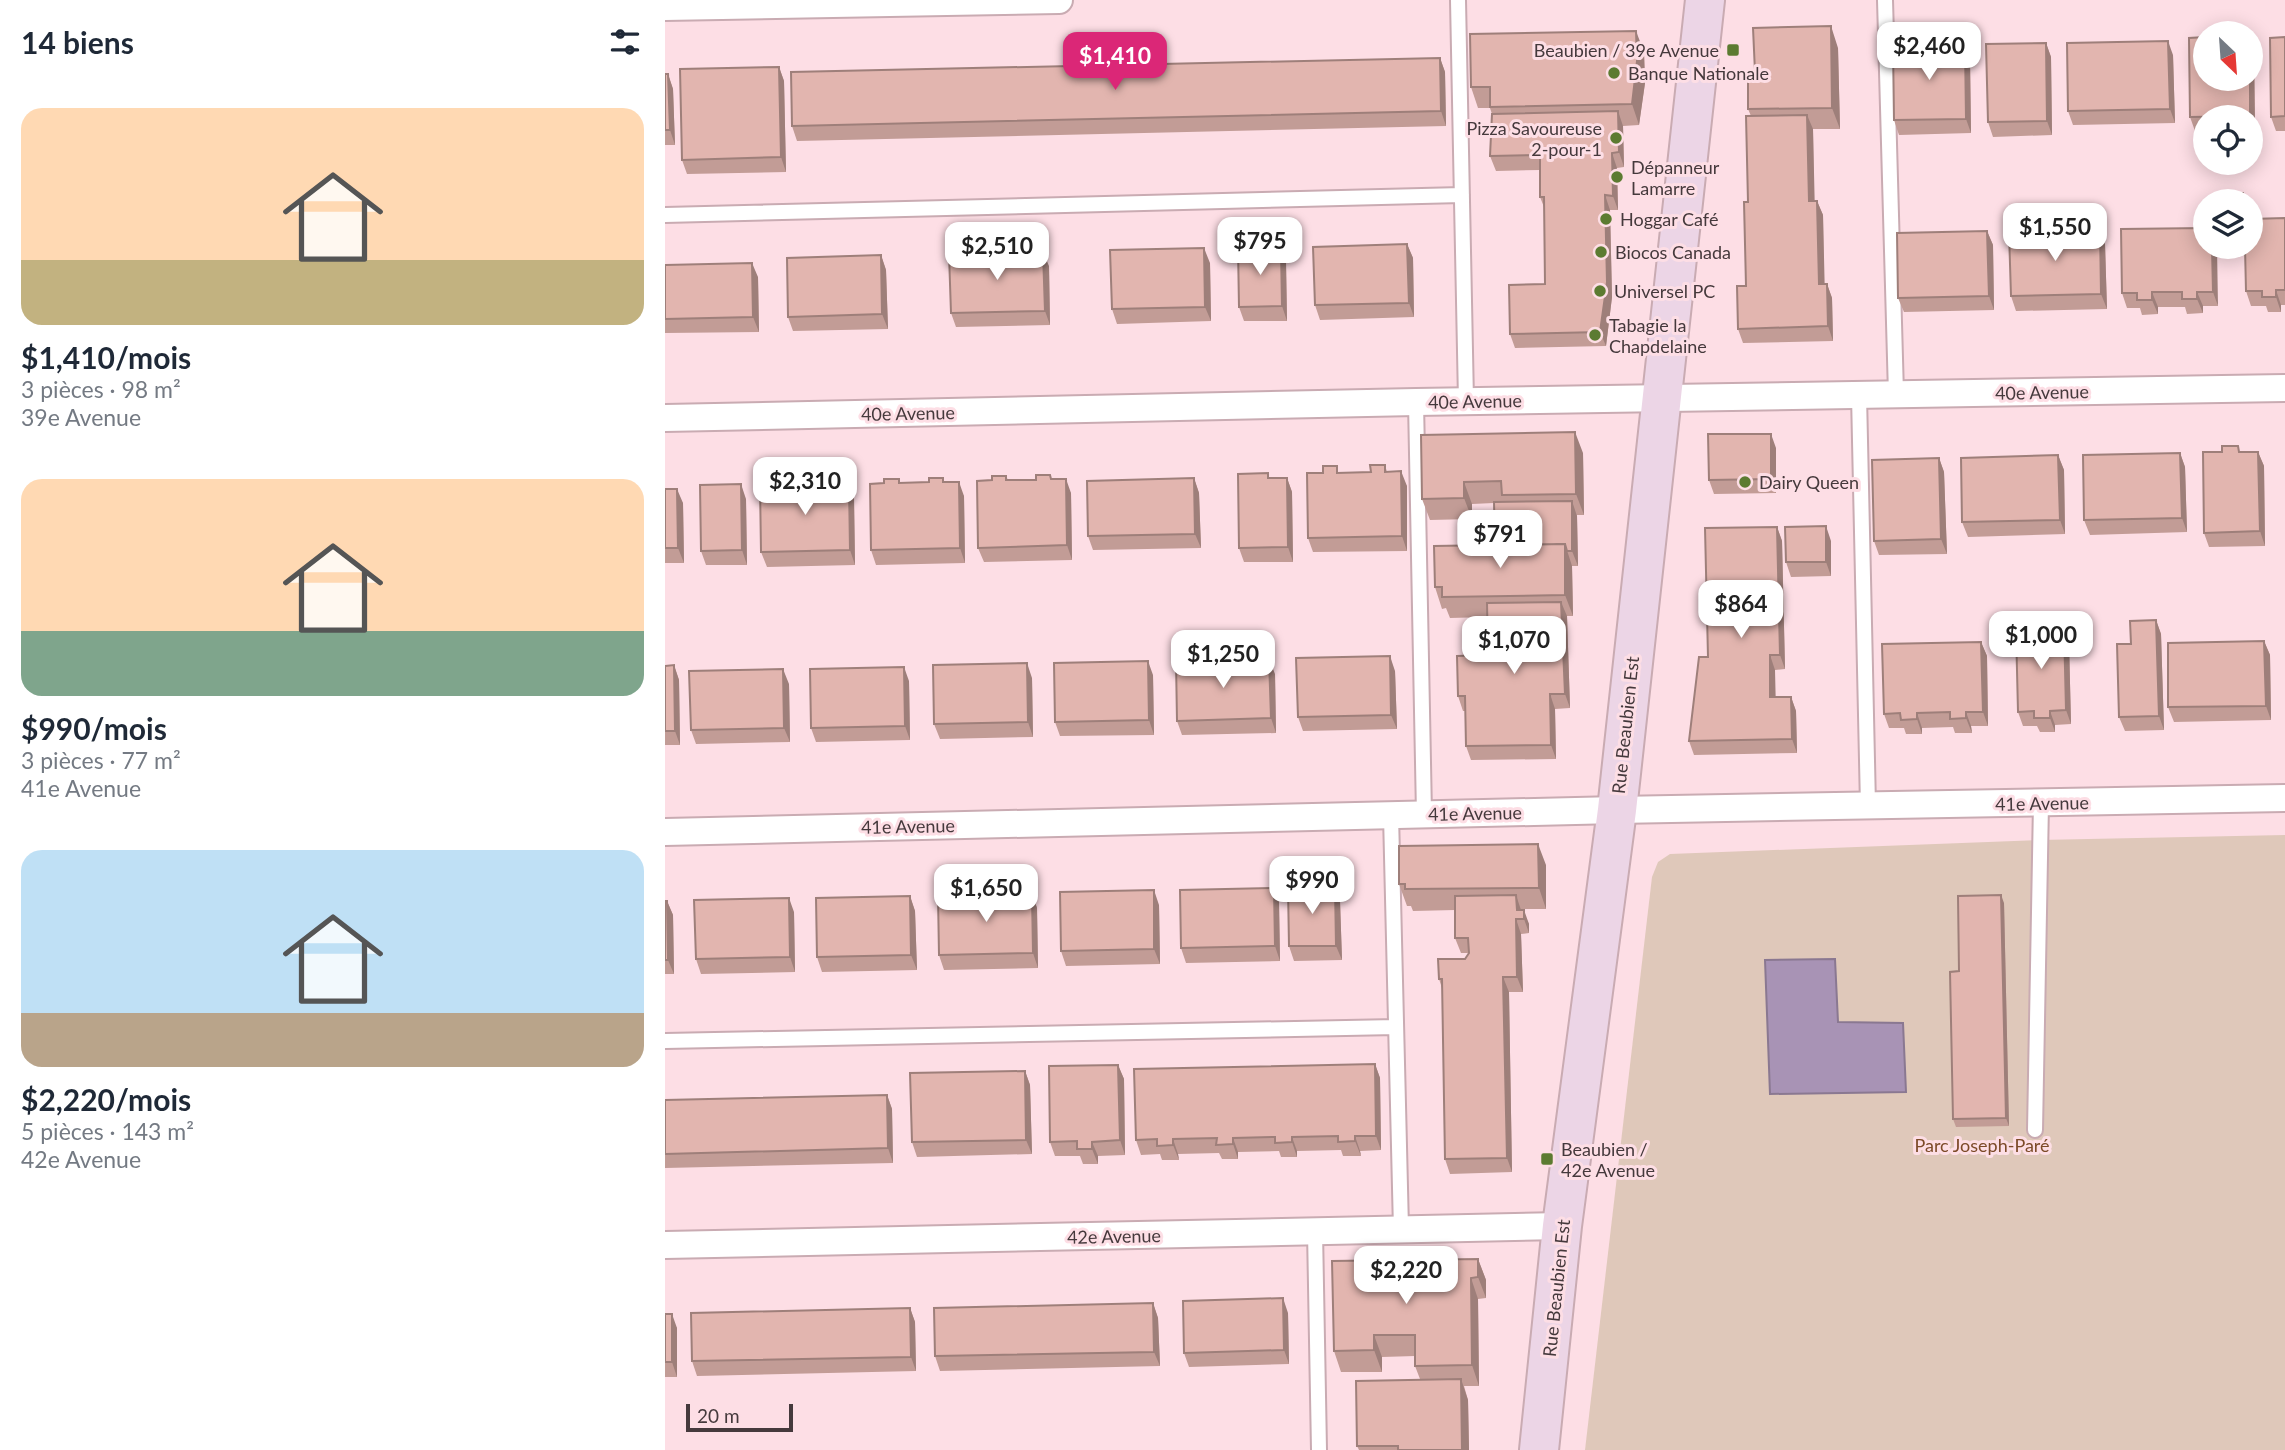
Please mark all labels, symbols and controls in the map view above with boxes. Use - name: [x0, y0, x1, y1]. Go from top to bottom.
- north arrow: [2193, 21, 2263, 91]
- map controls: [2193, 21, 2263, 259]
- pin: $2,460: [1872, 22, 1986, 82]
- icon: filters: [606, 23, 644, 61]
- text: 14 biens: [21, 24, 134, 60]
- text: $2,460: [1893, 31, 1965, 59]
- pin: $1,410: [1058, 32, 1172, 92]
- place label: Beaubien / 39e Avenue: [1534, 39, 1719, 61]
- text: $1,410: [1079, 41, 1151, 69]
- marker: Beaubien / 39e Avenue: [1725, 42, 1741, 58]
- place label: Banque Nationale: [1628, 62, 1769, 84]
- marker: Banque Nationale: [1606, 65, 1622, 81]
- button: locate: [2193, 105, 2263, 175]
- place label: Pizza Savoureuse 2-pour-1: [1466, 117, 1602, 160]
- marker: Pizza Savoureuse 2-pour-1: [1608, 130, 1624, 146]
- icon: home: [270, 154, 396, 280]
- place label: Dépanneur Lamarre: [1631, 156, 1720, 199]
- marker: Dépanneur Lamarre: [1609, 169, 1625, 185]
- button: layers: [2193, 189, 2263, 259]
- pin: $1,550: [1998, 204, 2112, 263]
- place label: Hoggar Café: [1620, 208, 1718, 230]
- marker: Hoggar Café: [1598, 211, 1614, 227]
- text: $1,550: [2019, 212, 2091, 240]
- pin: $795: [1219, 218, 1301, 277]
- pin: $2,510: [940, 222, 1054, 282]
- text: $795: [1233, 226, 1287, 254]
- text: $2,510: [961, 231, 1033, 259]
- place label: Biocos Canada: [1615, 241, 1731, 263]
- marker: Biocos Canada: [1593, 244, 1609, 260]
- place label: Universel PC: [1614, 280, 1715, 302]
- marker: Universel PC: [1592, 283, 1608, 299]
- place label: Tabagie la Chapdelaine: [1609, 314, 1707, 357]
- marker: Tabagie la Chapdelaine: [1587, 327, 1603, 343]
- text: $1,410/mois: [21, 339, 191, 375]
- text: 3 pièces · 98 m²: [21, 375, 181, 403]
- street label: 40e Avenue: [1995, 380, 2089, 404]
- street label: 40e Avenue: [1428, 389, 1522, 413]
- street label: 40e Avenue: [861, 401, 955, 425]
- text: 39e Avenue: [21, 403, 141, 431]
- pin: $2,310: [748, 458, 862, 517]
- text: $2,310: [769, 466, 841, 494]
- place label: Dairy Queen: [1759, 471, 1859, 493]
- marker: Dairy Queen: [1737, 474, 1753, 490]
- pin: $791: [1459, 510, 1541, 570]
- text: $791: [1473, 519, 1527, 547]
- icon: home: [270, 525, 396, 651]
- pin: $864: [1700, 580, 1782, 640]
- text: $864: [1714, 589, 1768, 617]
- pin: $1,000: [1984, 612, 2098, 671]
- pin: $1,070: [1457, 616, 1571, 676]
- text: $1,000: [2005, 620, 2077, 648]
- text: $1,070: [1478, 625, 1550, 653]
- pin: $1,250: [1166, 630, 1280, 690]
- text: $1,250: [1187, 639, 1259, 667]
- street label: Rue Beaubien Est: [1607, 655, 1643, 795]
- text: $990/mois: [21, 710, 167, 746]
- text: 3 pièces · 77 m²: [21, 746, 181, 774]
- text: 41e Avenue: [21, 774, 141, 802]
- street label: 41e Avenue: [1995, 791, 2089, 815]
- street label: 41e Avenue: [1428, 801, 1522, 825]
- street label: 41e Avenue: [861, 814, 955, 838]
- pin: $990: [1271, 856, 1353, 916]
- pin: $1,650: [929, 864, 1043, 924]
- text: $990: [1285, 865, 1339, 893]
- text: $1,650: [950, 873, 1022, 901]
- icon: home: [270, 896, 396, 1022]
- text: $2,220/mois: [21, 1081, 191, 1117]
- text: 5 pièces · 143 m²: [21, 1117, 194, 1145]
- park label: Parc Joseph-Paré: [1914, 1134, 2050, 1156]
- place label: Beaubien / 42e Avenue: [1561, 1138, 1655, 1181]
- text: 42e Avenue: [21, 1145, 141, 1173]
- marker: Beaubien / 42e Avenue: [1539, 1151, 1555, 1167]
- street label: Rue Beaubien Est: [1538, 1218, 1574, 1358]
- street label: 42e Avenue: [1067, 1224, 1161, 1248]
- pin: $2,220: [1349, 1246, 1463, 1306]
- text: $2,220: [1370, 1255, 1442, 1283]
- scale bar: [686, 1401, 793, 1433]
- text: 20 m: [697, 1404, 740, 1427]

